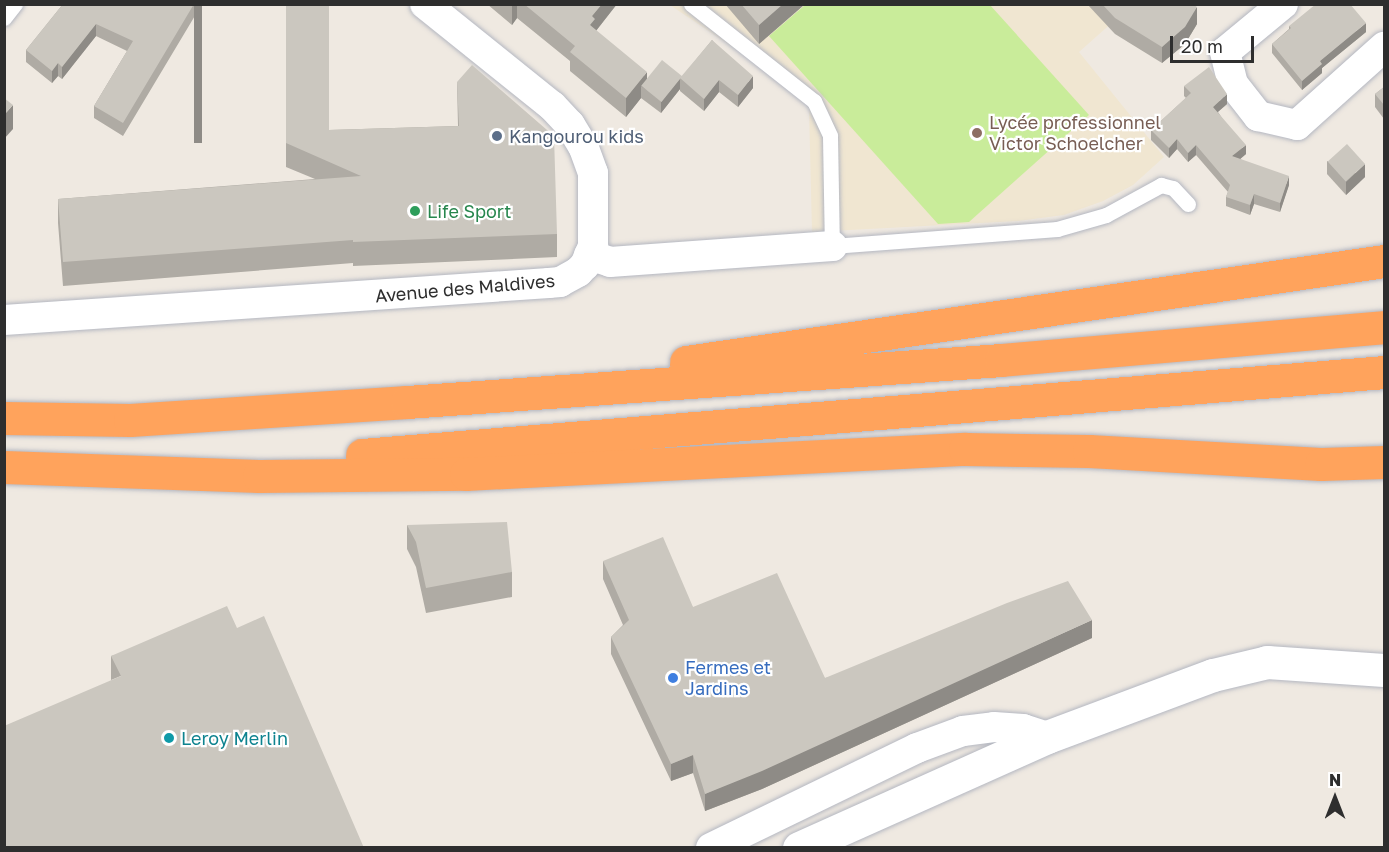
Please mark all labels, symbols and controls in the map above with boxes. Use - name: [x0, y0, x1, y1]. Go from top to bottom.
- scale bar: [1173, 24, 1257, 62]
- text: 20 m: [1181, 35, 1223, 57]
- place label: Lycée professionnel Victor Schoelcher: [989, 112, 1161, 154]
- place label: Kangourou kids: [509, 125, 644, 147]
- marker: Lycée professionnel Victor Schoelcher: [970, 126, 984, 140]
- marker: Kangourou kids: [490, 129, 504, 143]
- place label: Life Sport: [427, 200, 511, 222]
- marker: Life Sport: [408, 204, 422, 218]
- street label: Avenue des Maldives: [374, 269, 556, 307]
- place label: Fermes et Jardins: [685, 657, 771, 700]
- marker: Fermes et Jardins: [666, 671, 680, 685]
- place label: Leroy Merlin: [181, 727, 288, 749]
- marker: Leroy Merlin: [162, 731, 176, 745]
- north arrow: [1305, 768, 1365, 828]
- text: N: [1329, 770, 1341, 790]

